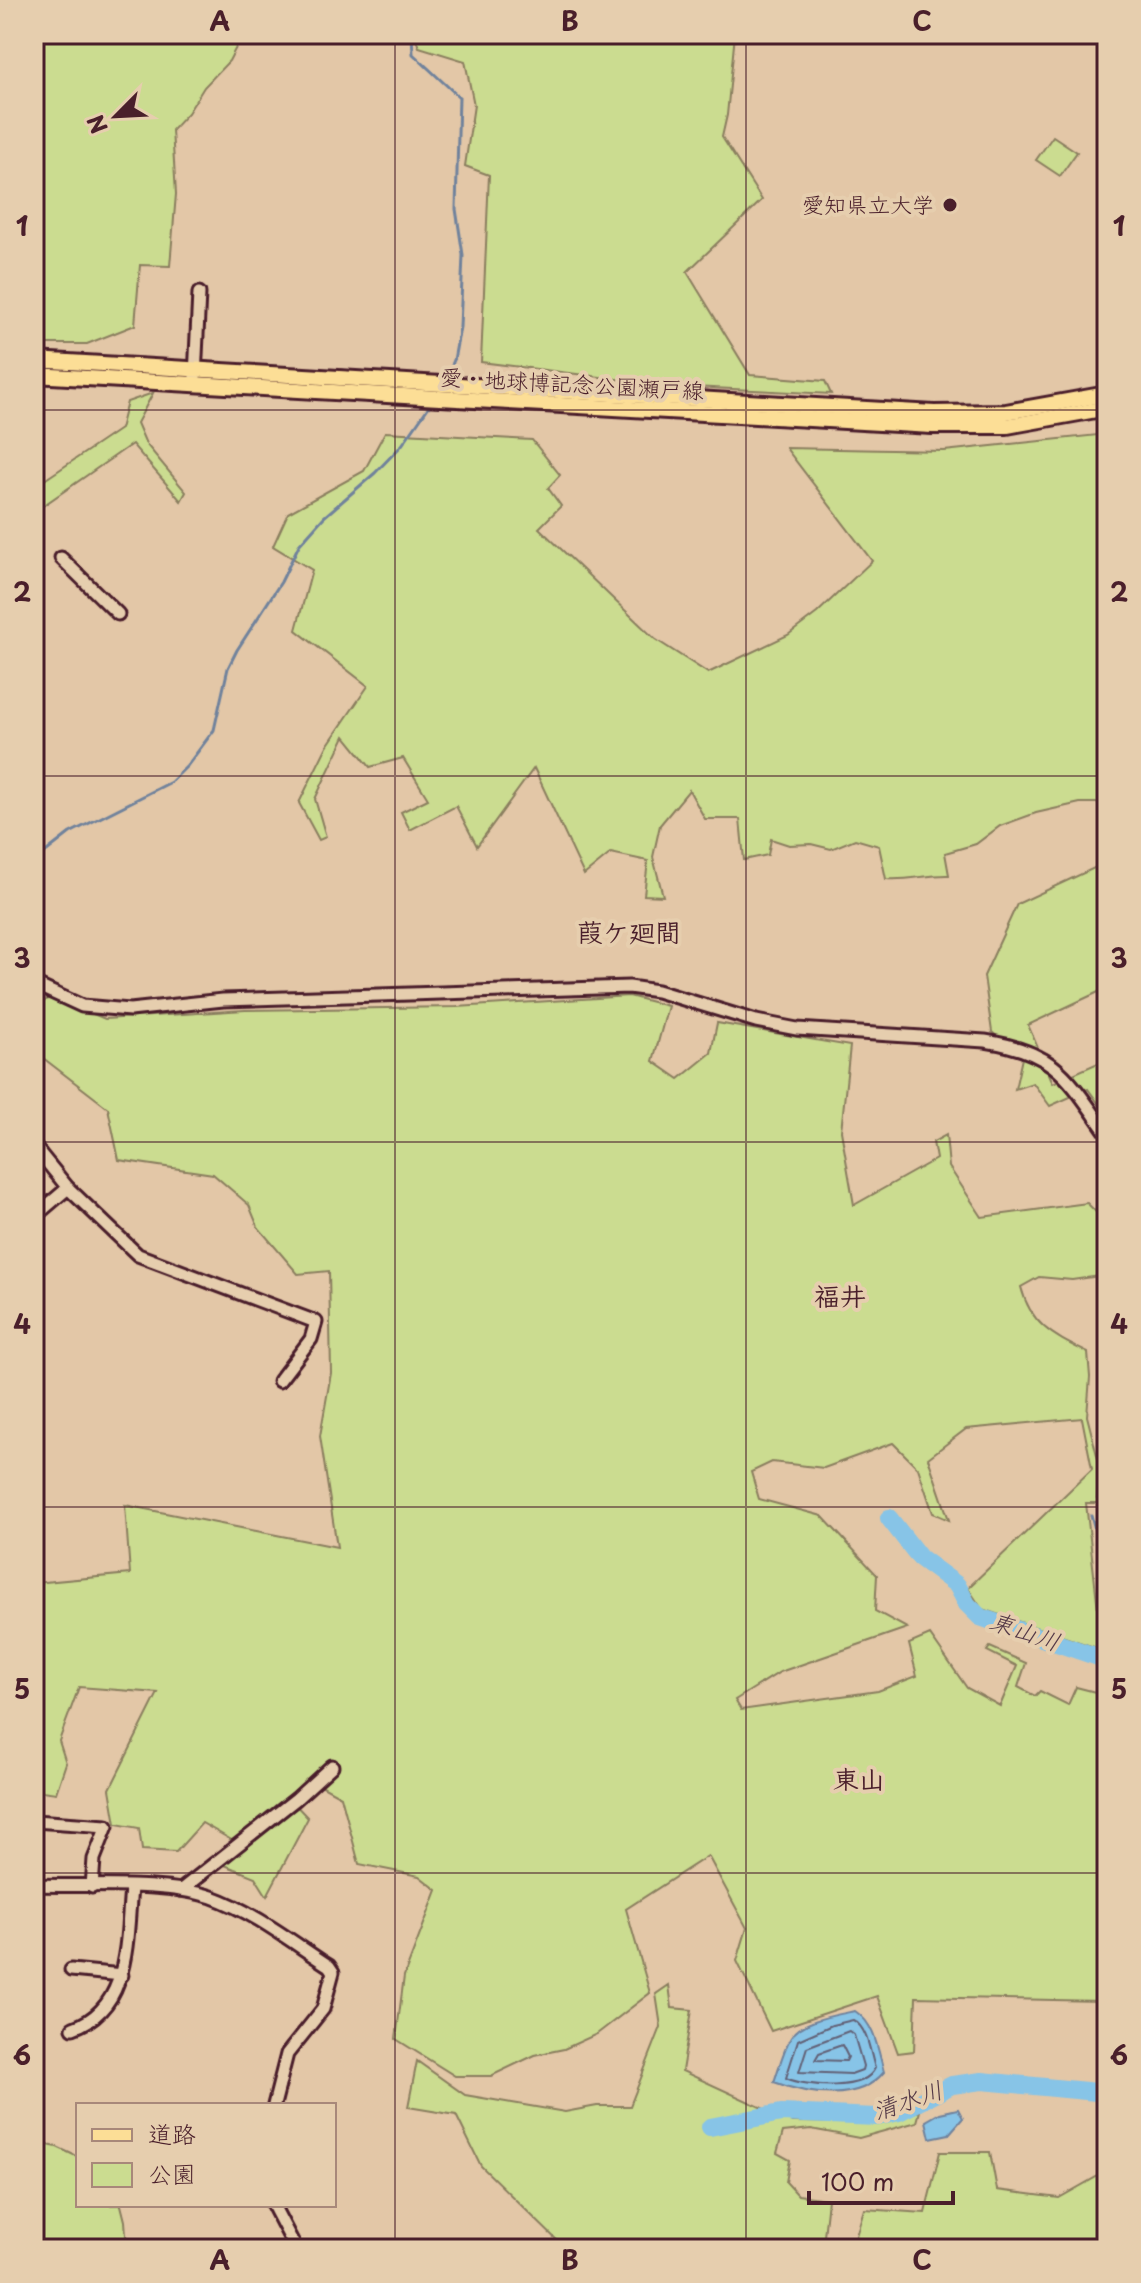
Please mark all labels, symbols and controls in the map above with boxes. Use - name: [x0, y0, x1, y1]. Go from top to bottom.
- text: A: [210, 1, 230, 40]
- text: B: [561, 1, 579, 40]
- text: C: [912, 1, 932, 40]
- north arrow: [76, 76, 156, 156]
- text: N: [78, 110, 115, 139]
- place label: 愛知県立大学: [802, 187, 934, 220]
- marker: 愛知県立大学: [941, 196, 959, 214]
- text: 1: [16, 206, 28, 245]
- text: 1: [1113, 206, 1125, 245]
- street label: 愛・地球博記念公園瀬戸線: [439, 359, 705, 406]
- text: 2: [13, 572, 31, 611]
- text: 2: [1110, 572, 1128, 611]
- district label: 葭ケ廻間: [577, 912, 681, 951]
- text: 3: [13, 938, 31, 977]
- text: 3: [1110, 938, 1128, 977]
- district label: 福井: [814, 1276, 866, 1315]
- text: 4: [13, 1304, 31, 1343]
- text: 4: [1110, 1304, 1128, 1343]
- water label: 東山川: [986, 1601, 1066, 1659]
- text: 5: [14, 1669, 30, 1708]
- text: 5: [1111, 1669, 1127, 1708]
- district label: 東山: [833, 1759, 885, 1798]
- text: 6: [13, 2035, 31, 2074]
- text: 6: [1110, 2035, 1128, 2074]
- water label: 清水川: [867, 2070, 947, 2128]
- legend: [76, 2103, 336, 2207]
- text: 道路: [148, 2115, 196, 2151]
- text: 公園: [148, 2155, 196, 2191]
- scale bar: [809, 2155, 953, 2205]
- text: 100 m: [821, 2163, 894, 2199]
- text: A: [210, 2240, 230, 2279]
- text: B: [561, 2240, 579, 2279]
- text: C: [912, 2240, 932, 2279]

